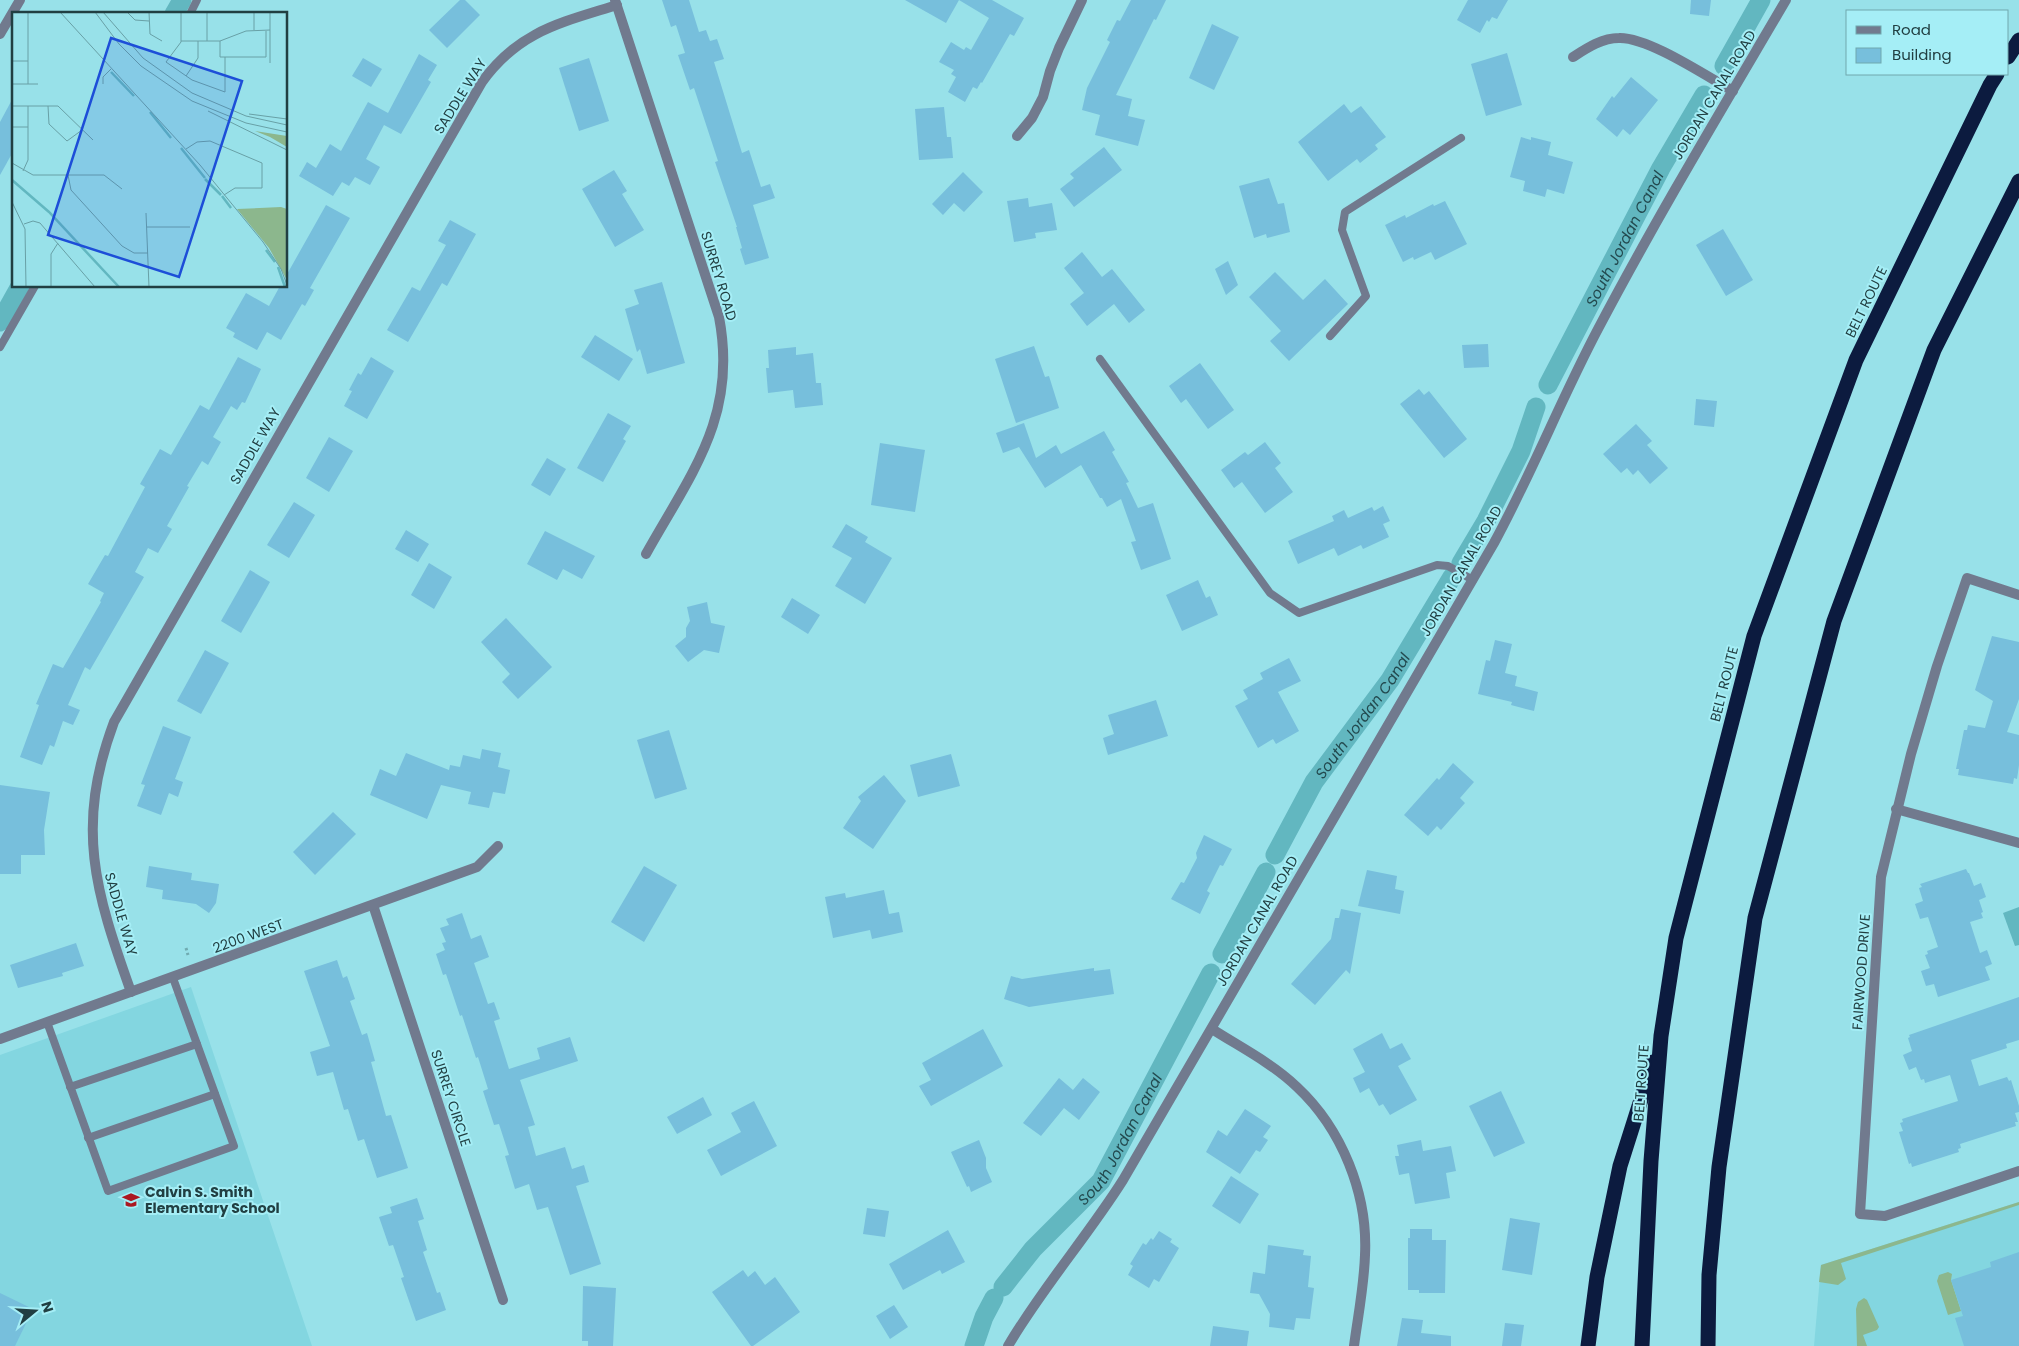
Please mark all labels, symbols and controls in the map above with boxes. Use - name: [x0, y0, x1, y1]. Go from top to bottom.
- legend: [1846, 10, 2009, 75]
- inset map: [12, 12, 288, 288]
- text: Road: [1892, 19, 1931, 40]
- street label: JORDAN CANAL ROAD: [1667, 26, 1761, 164]
- text: Building: [1892, 44, 1952, 65]
- street label: SADDLE WAY: [429, 54, 491, 138]
- water label: South Jordan Canal: [1580, 167, 1668, 310]
- street label: SURREY ROAD: [696, 229, 742, 323]
- street label: BELT ROUTE: [1840, 263, 1892, 341]
- street label: SADDLE WAY: [225, 404, 285, 488]
- street label: JORDAN CANAL ROAD: [1415, 502, 1507, 640]
- street label: BELT ROUTE: [1705, 644, 1743, 724]
- water label: South Jordan Canal: [1310, 648, 1415, 783]
- street label: JORDAN CANAL ROAD: [1211, 852, 1303, 990]
- street label: SADDLE WAY: [100, 870, 142, 958]
- street label: FAIRWOOD DRIVE: [1847, 913, 1875, 1031]
- street label: 2200 WEST: [210, 914, 287, 958]
- street label: BELT ROUTE: [1628, 1044, 1654, 1122]
- street label: SURREY CIRCLE: [426, 1047, 476, 1149]
- water label: South Jordan Canal: [1073, 1069, 1167, 1209]
- place label: Calvin S. Smith Elementary School: [145, 1182, 280, 1218]
- school or university icon: Calvin S. Smith Elementary School: [121, 1190, 141, 1210]
- north arrow: [10, 1286, 60, 1336]
- text: N: [36, 1299, 59, 1315]

